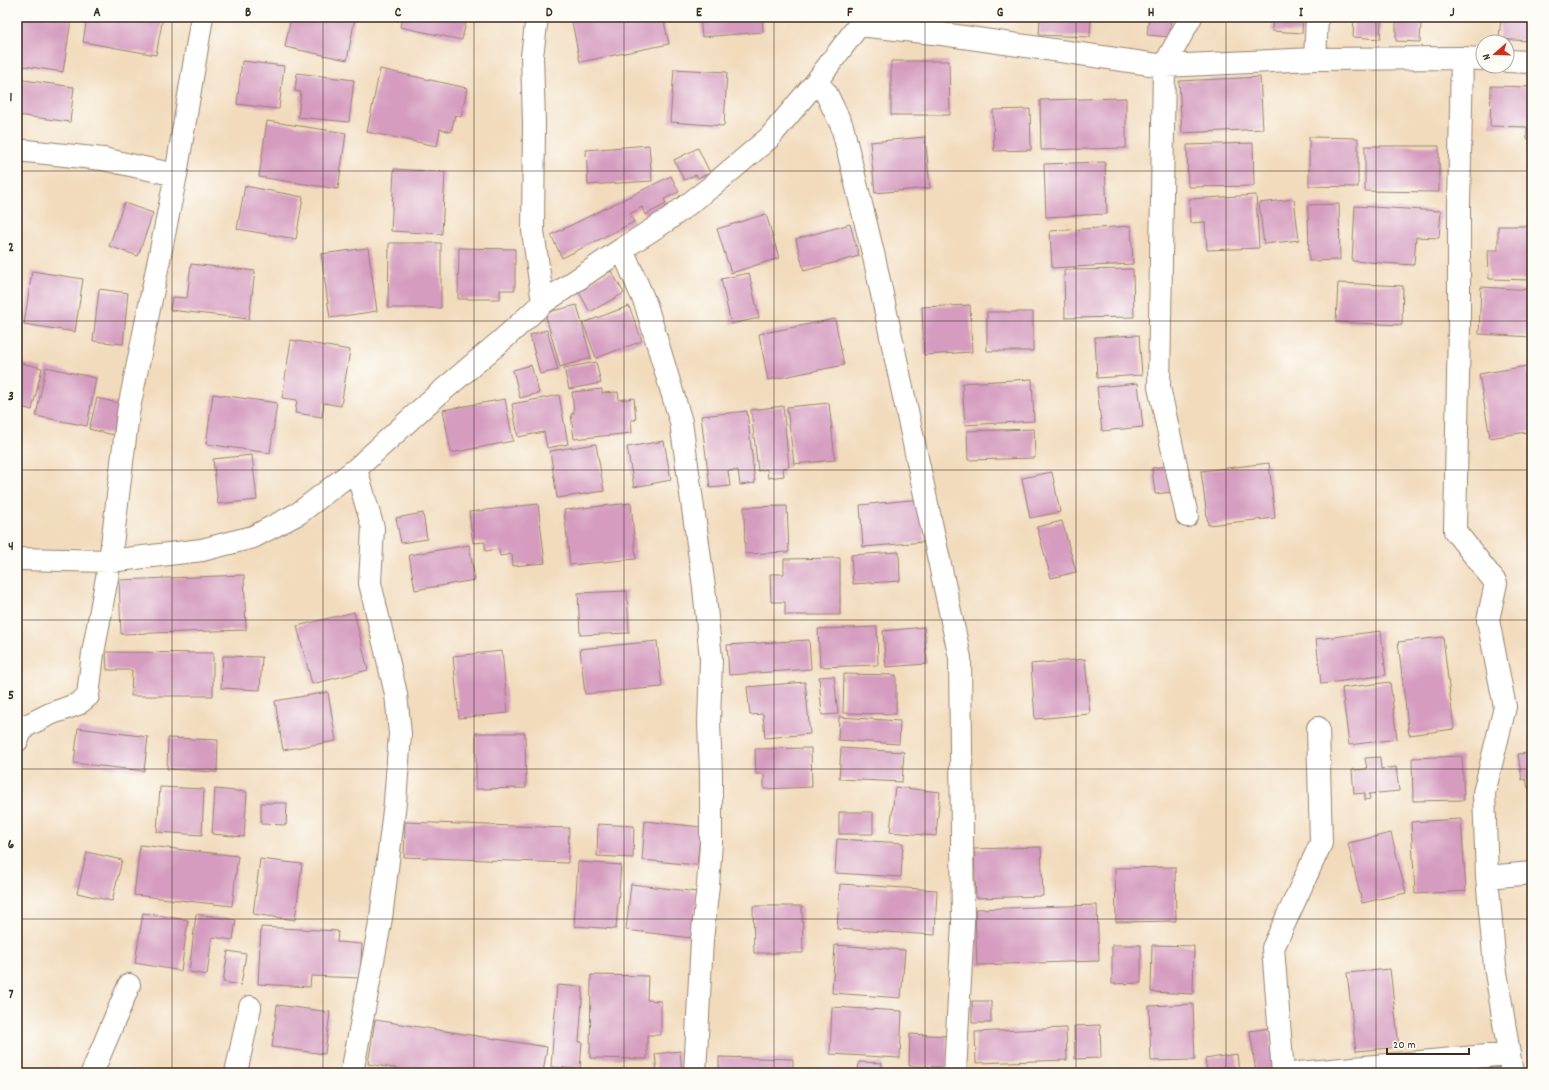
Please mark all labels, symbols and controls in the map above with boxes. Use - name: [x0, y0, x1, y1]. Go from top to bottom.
- text: A: [93, 4, 101, 23]
- text: B: [245, 4, 251, 23]
- text: C: [395, 4, 402, 23]
- text: D: [546, 4, 553, 23]
- text: E: [696, 4, 703, 23]
- text: F: [847, 4, 853, 23]
- text: G: [997, 4, 1004, 23]
- text: H: [1148, 4, 1155, 23]
- text: I: [1299, 4, 1304, 23]
- text: J: [1450, 4, 1455, 23]
- north arrow: [1475, 34, 1515, 74]
- text: N: [1479, 51, 1496, 62]
- text: 1: [10, 89, 13, 108]
- text: 2: [8, 239, 14, 258]
- text: 3: [8, 388, 14, 407]
- text: 4: [8, 538, 14, 557]
- text: 5: [8, 687, 14, 706]
- text: 6: [8, 836, 15, 855]
- text: 7: [9, 986, 14, 1005]
- scale bar: [1387, 1030, 1469, 1056]
- text: 20 m: [1393, 1037, 1416, 1054]

